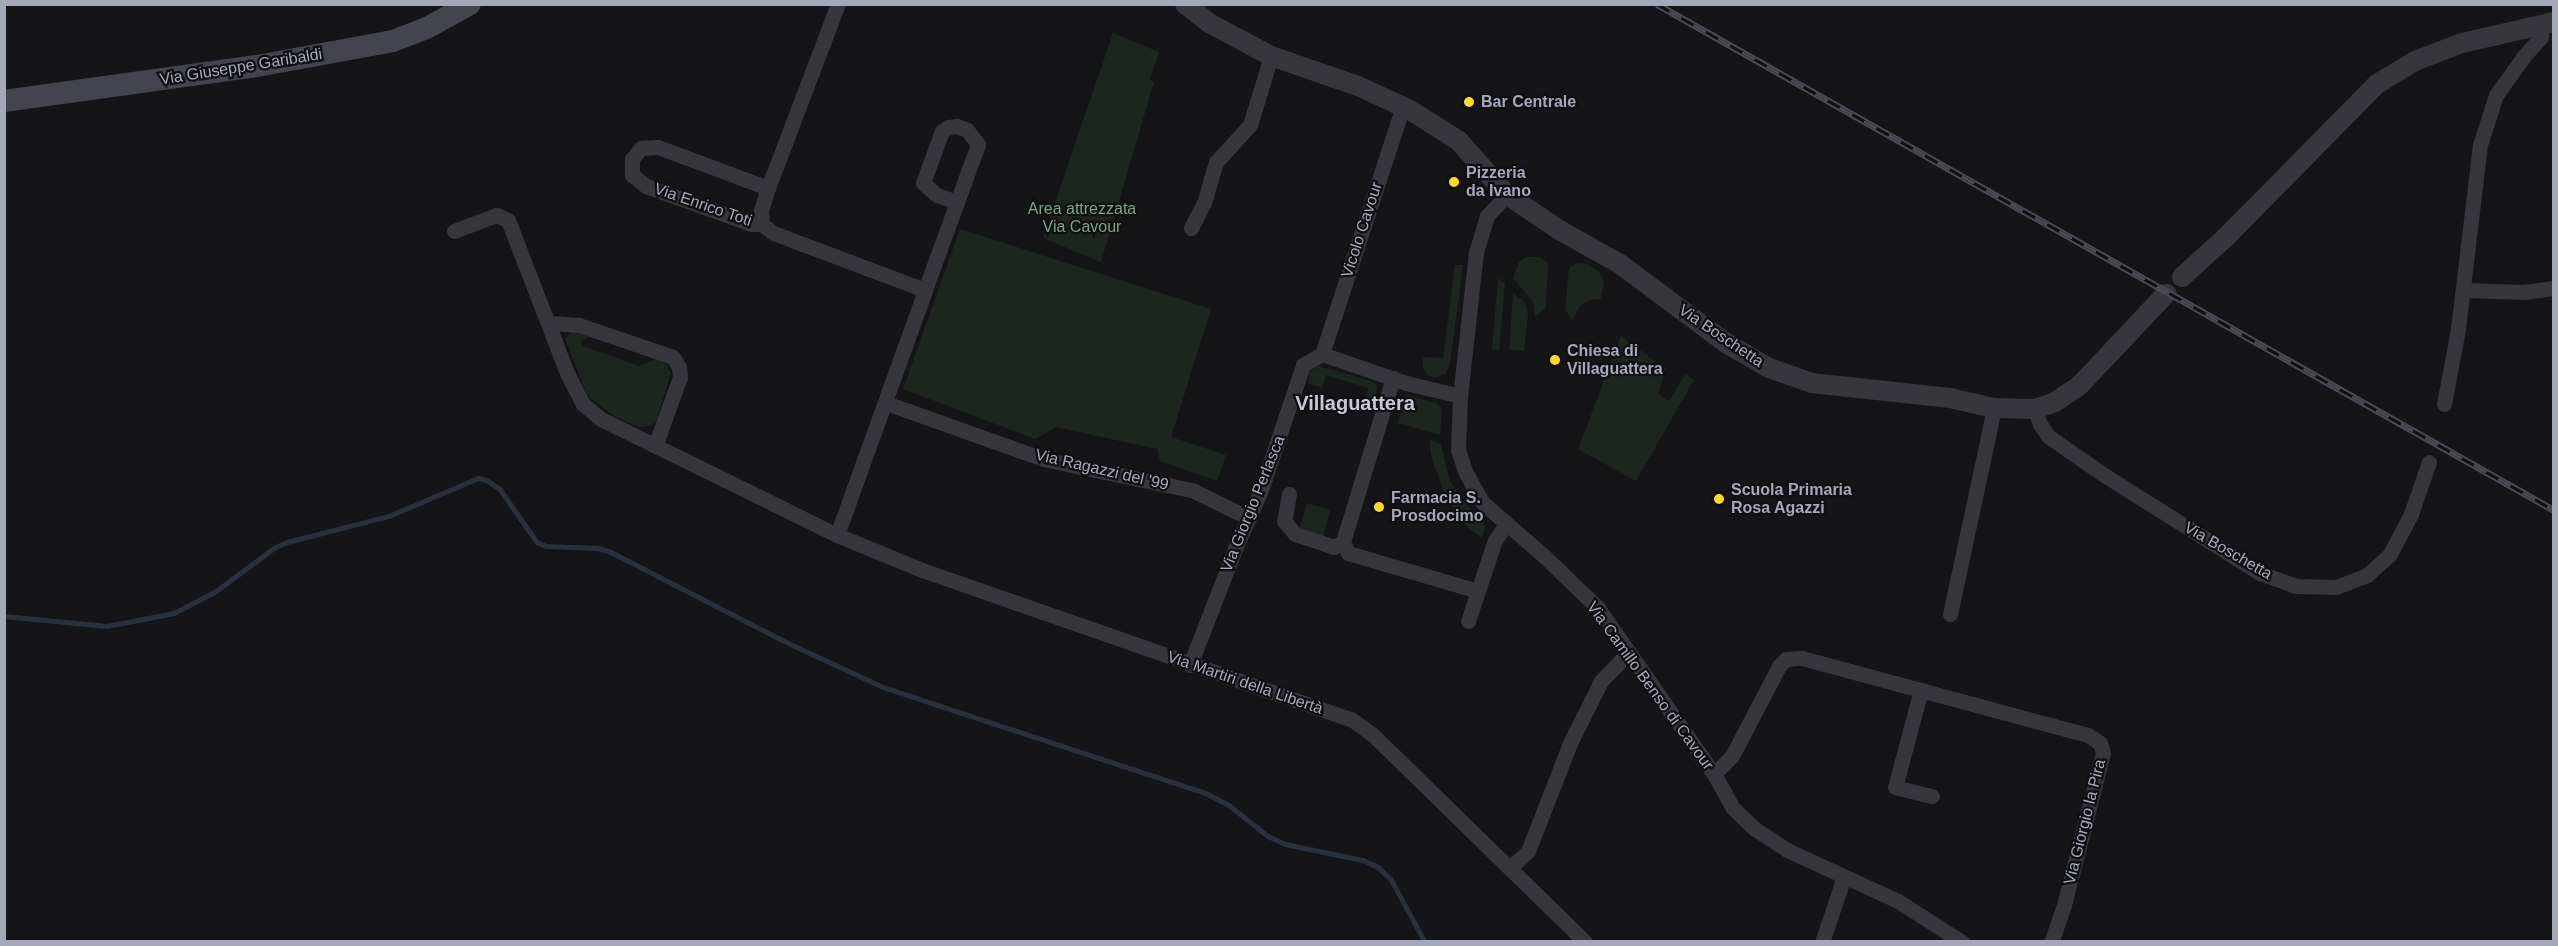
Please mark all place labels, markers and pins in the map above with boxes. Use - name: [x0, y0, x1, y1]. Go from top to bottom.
- place label: Bar Centrale: [1481, 92, 1576, 112]
- marker: Bar Centrale: [1462, 95, 1476, 109]
- place label: Pizzeria da Ivano: [1466, 163, 1531, 201]
- marker: Pizzeria da Ivano: [1447, 175, 1461, 189]
- place label: Chiesa di Villaguattera: [1567, 341, 1663, 379]
- marker: Chiesa di Villaguattera: [1548, 353, 1562, 367]
- place label: Scuola Primaria Rosa Agazzi: [1731, 480, 1852, 518]
- place label: Farmacia S. Prosdocimo: [1391, 488, 1483, 526]
- marker: Scuola Primaria Rosa Agazzi: [1712, 492, 1726, 506]
- marker: Farmacia S. Prosdocimo: [1372, 500, 1386, 514]

